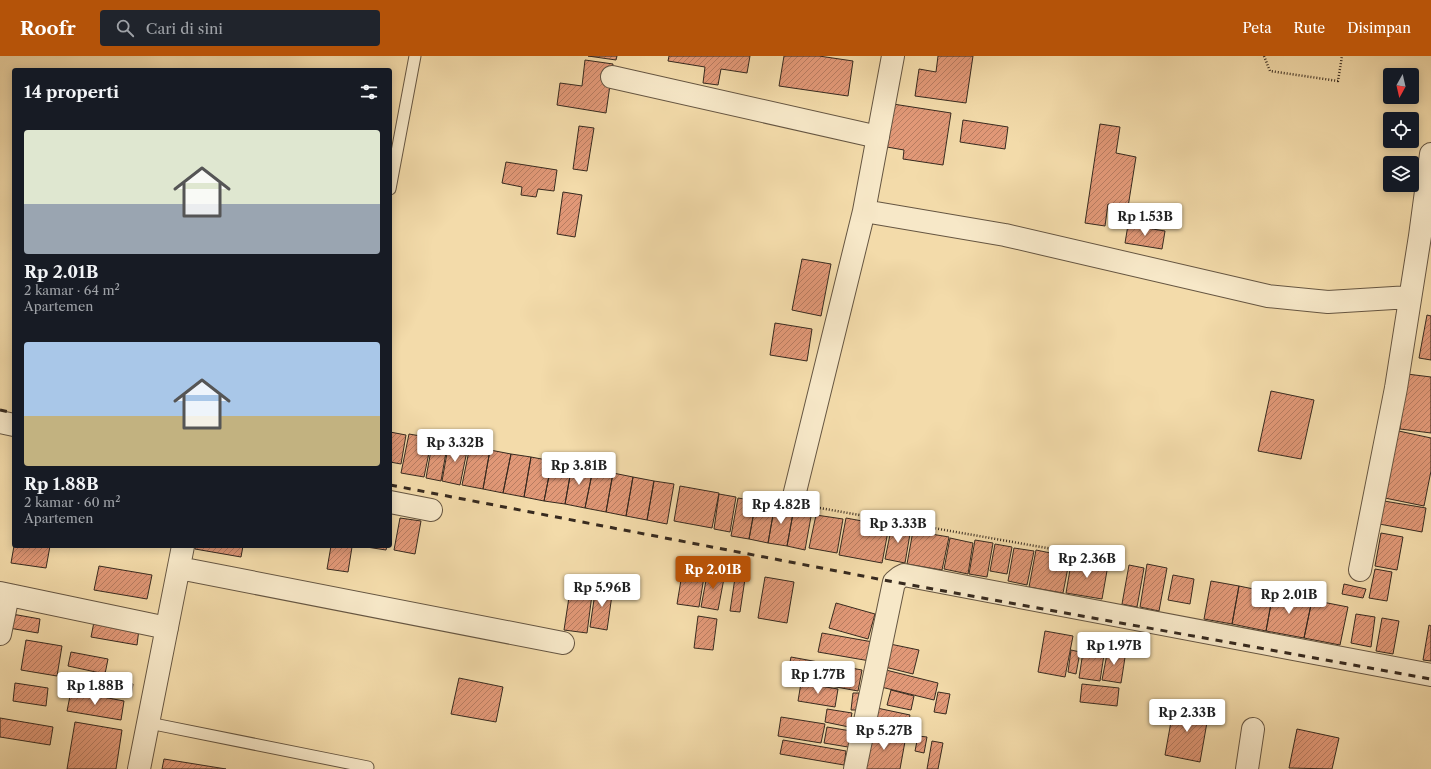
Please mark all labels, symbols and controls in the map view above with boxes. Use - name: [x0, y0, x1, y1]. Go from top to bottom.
- search box: [100, 10, 380, 46]
- text: Roofr: [20, 17, 76, 40]
- icon: search: [114, 17, 136, 39]
- text: Cari di sini: [146, 19, 223, 38]
- text: Peta: [1242, 19, 1272, 37]
- text: Rute: [1294, 19, 1325, 37]
- text: Disimpan: [1347, 19, 1411, 37]
- north arrow: [1383, 68, 1419, 104]
- map controls: [1383, 68, 1419, 192]
- icon: filters: [358, 81, 380, 103]
- text: 14 properti: [24, 82, 119, 102]
- button: locate: [1383, 112, 1419, 148]
- icon: home: [166, 156, 238, 228]
- button: layers: [1383, 156, 1419, 192]
- pin: Rp 1.53B: [1104, 203, 1186, 237]
- text: Rp 1.53B: [1117, 208, 1173, 224]
- text: Rp 2.01B: [24, 262, 98, 282]
- text: 2 kamar · 64 m²: [24, 282, 120, 298]
- text: Apartemen: [24, 298, 93, 314]
- icon: home: [166, 368, 238, 440]
- pin: Rp 3.32B: [414, 429, 496, 463]
- text: Rp 3.32B: [426, 434, 484, 450]
- pin: Rp 3.81B: [538, 452, 620, 486]
- text: Rp 3.81B: [551, 457, 607, 473]
- text: Rp 1.88B: [24, 474, 99, 494]
- pin: Rp 4.82B: [740, 491, 822, 525]
- text: 2 kamar · 60 m²: [24, 494, 121, 510]
- text: Rp 4.82B: [752, 496, 810, 512]
- text: Apartemen: [24, 510, 93, 526]
- pin: Rp 3.33B: [857, 510, 939, 544]
- text: Rp 3.33B: [869, 515, 927, 531]
- pin: Rp 2.36B: [1046, 545, 1128, 579]
- text: Rp 2.36B: [1058, 550, 1116, 566]
- pin: Rp 2.01B: [672, 556, 754, 590]
- text: Rp 2.01B: [685, 561, 741, 577]
- pin: Rp 5.96B: [561, 574, 643, 608]
- text: Rp 5.96B: [573, 579, 631, 595]
- pin: Rp 2.01B: [1248, 581, 1330, 615]
- text: Rp 2.01B: [1261, 586, 1317, 602]
- pin: Rp 1.97B: [1073, 632, 1155, 666]
- text: Rp 1.97B: [1086, 637, 1142, 653]
- pin: Rp 1.77B: [777, 661, 859, 695]
- text: Rp 1.77B: [791, 666, 845, 682]
- pin: Rp 1.88B: [54, 672, 136, 706]
- text: Rp 1.88B: [66, 677, 124, 693]
- pin: Rp 2.33B: [1146, 699, 1228, 733]
- text: Rp 2.33B: [1158, 704, 1216, 720]
- pin: Rp 5.27B: [843, 717, 925, 751]
- text: Rp 5.27B: [856, 722, 912, 738]

